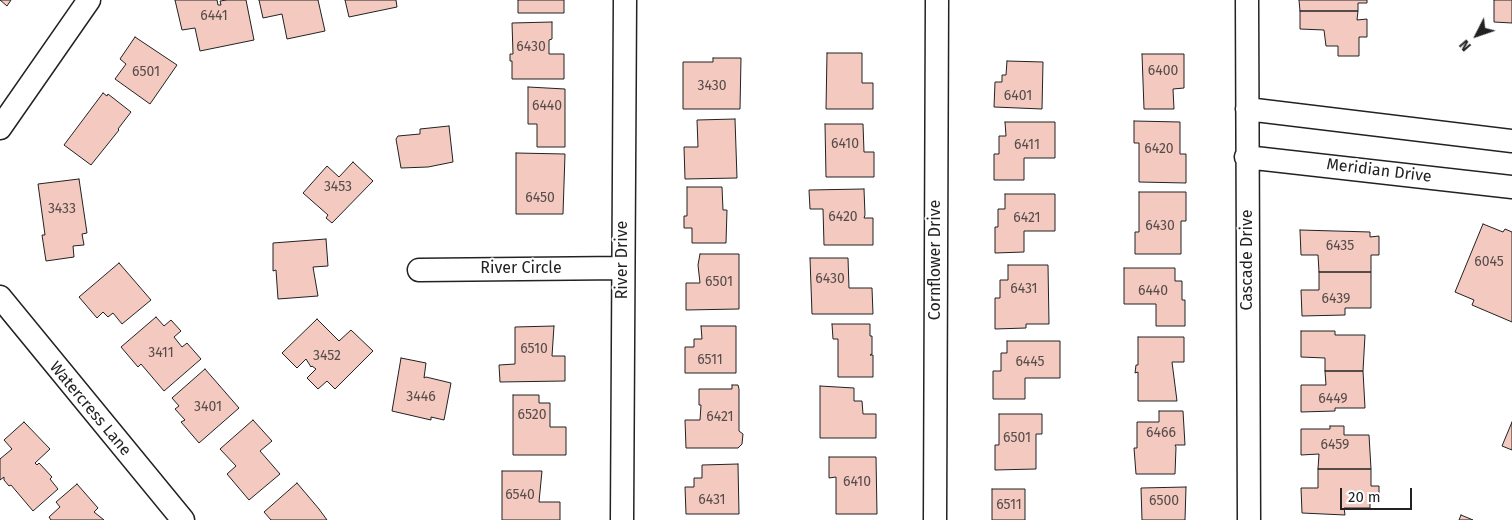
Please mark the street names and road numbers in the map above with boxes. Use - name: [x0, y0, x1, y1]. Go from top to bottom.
- street label: Meridian Drive: [1325, 155, 1433, 187]
- street label: Cornflower Drive: [926, 200, 946, 320]
- street label: Cascade Drive: [1238, 209, 1258, 311]
- street label: River Drive: [613, 221, 633, 299]
- street label: River Circle: [480, 259, 562, 279]
- street label: Watercress Lane: [45, 358, 135, 460]

